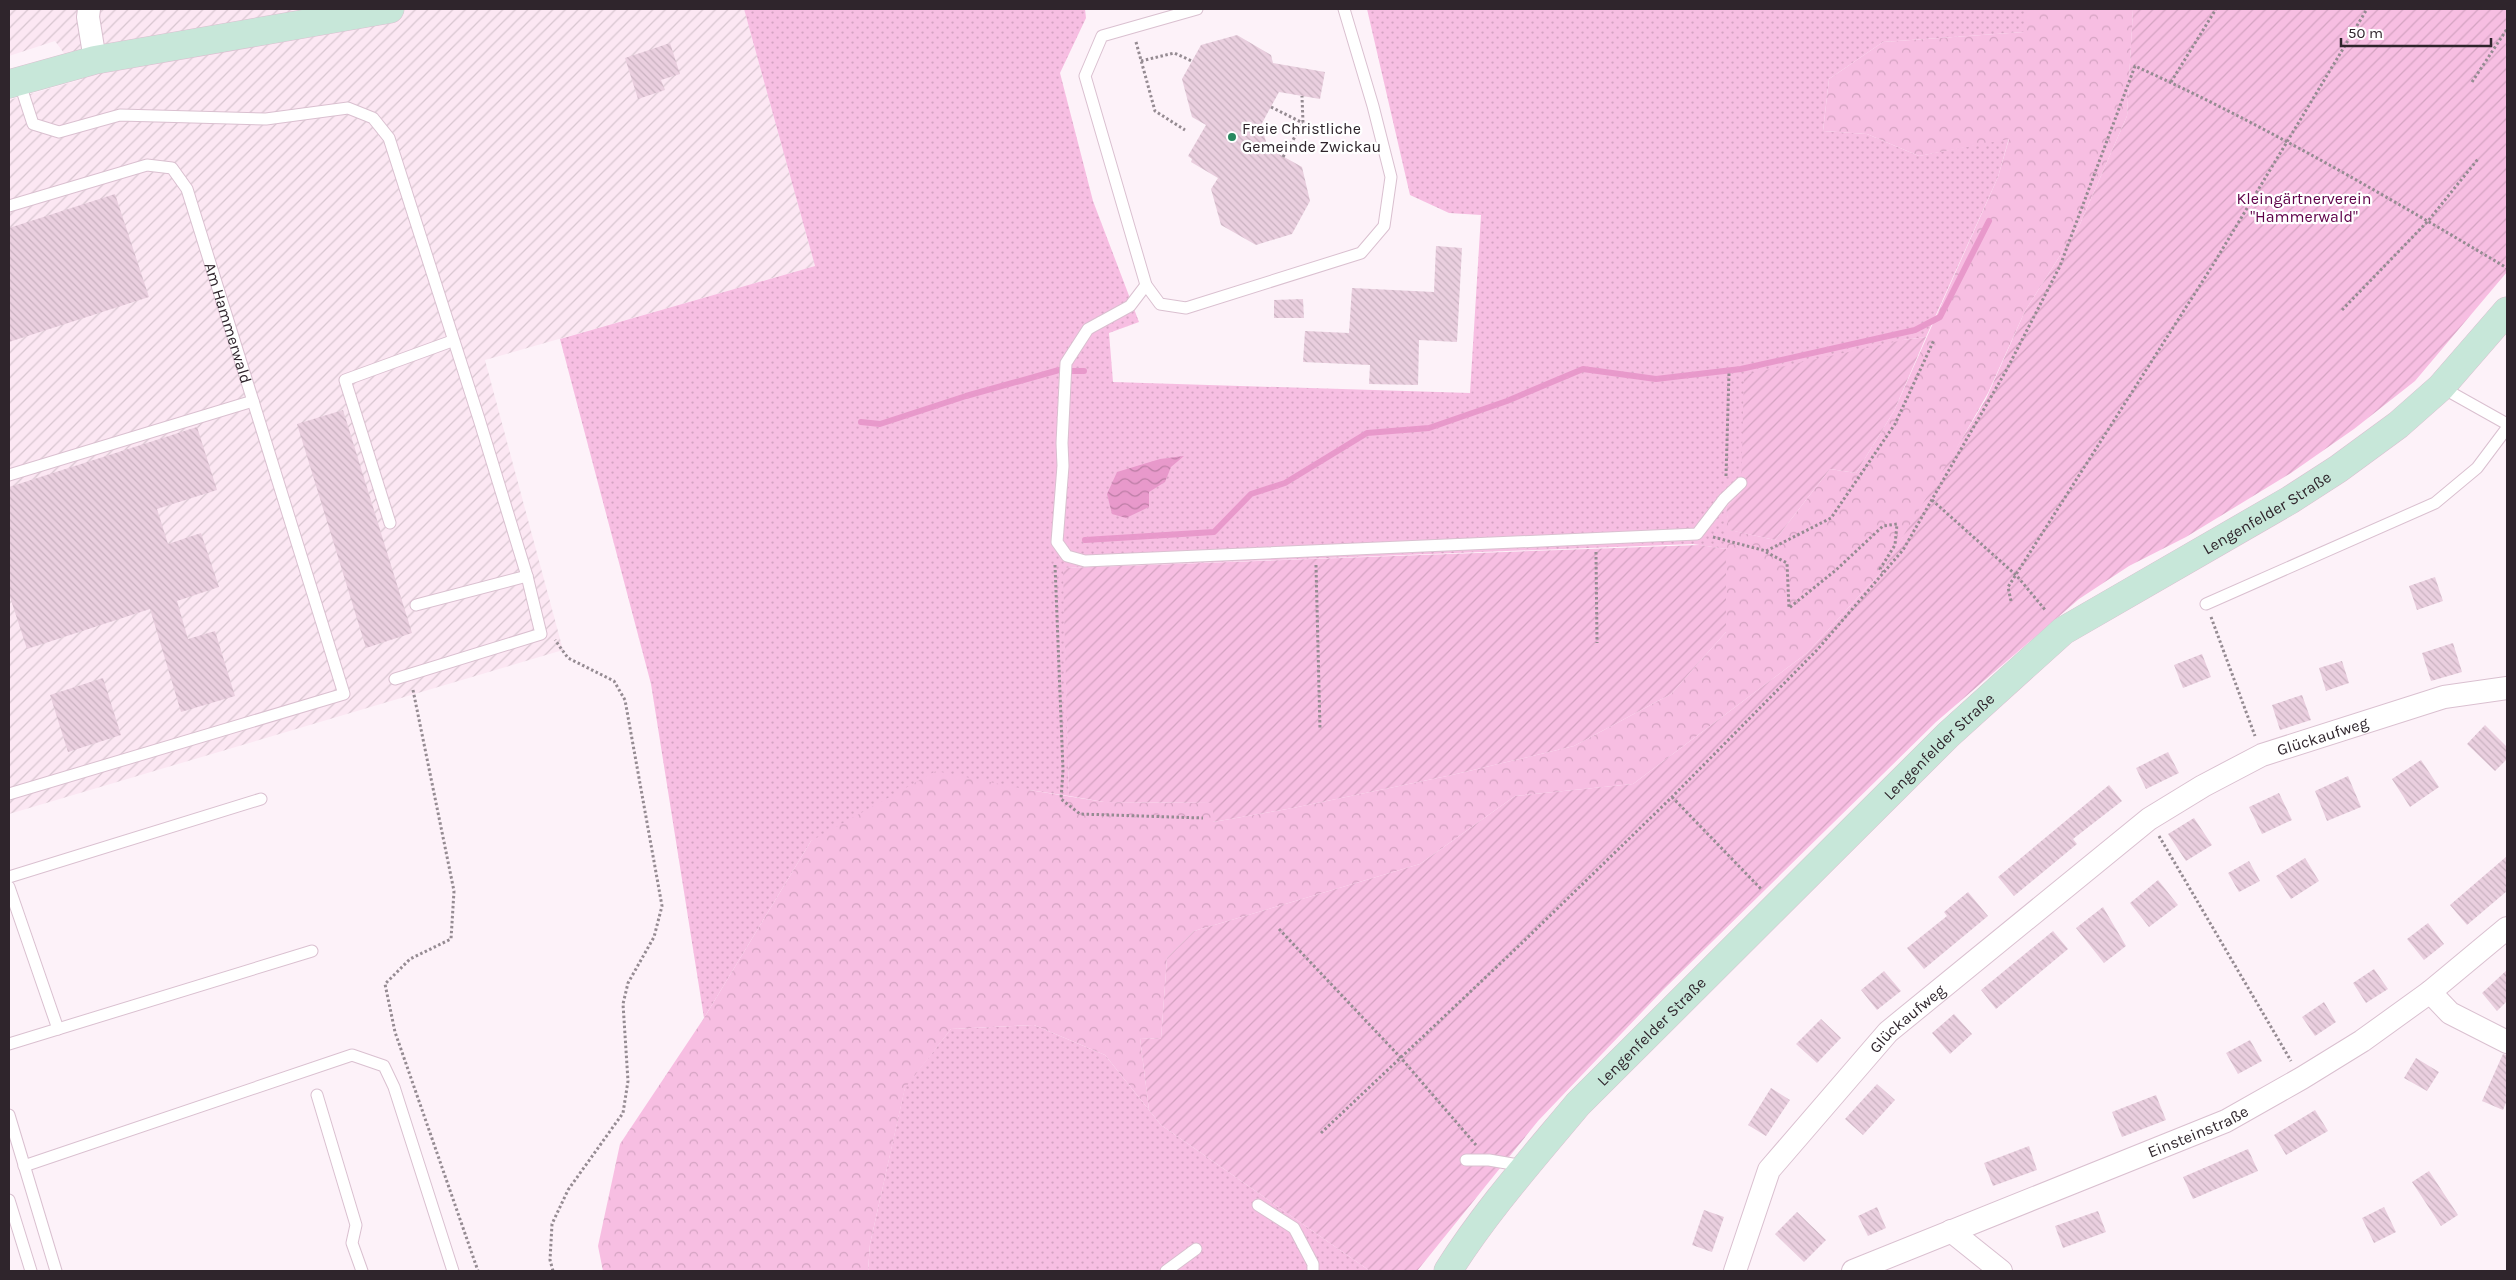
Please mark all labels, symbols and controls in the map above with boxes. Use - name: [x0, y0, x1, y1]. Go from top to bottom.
- scale bar: [2341, 15, 2491, 47]
- text: 50 m: [2348, 24, 2383, 42]
- place label: Freie Christliche Gemeinde Zwickau: [1242, 119, 1381, 156]
- marker: Freie Christliche Gemeinde Zwickau: [1226, 131, 1238, 143]
- park label: Kleingärtnerverein "Hammerwald": [2237, 189, 2371, 226]
- street label: Am Hammerwald: [200, 260, 256, 386]
- street label: Lengenfelder Straße: [2199, 467, 2335, 558]
- street label: Lengenfelder Straße: [1880, 689, 1998, 804]
- street label: Glückaufweg: [2275, 713, 2371, 760]
- street label: Lengenfelder Straße: [1593, 973, 1710, 1090]
- street label: Glückaufweg: [1865, 980, 1949, 1057]
- street label: Einsteinstraße: [2145, 1101, 2252, 1162]

